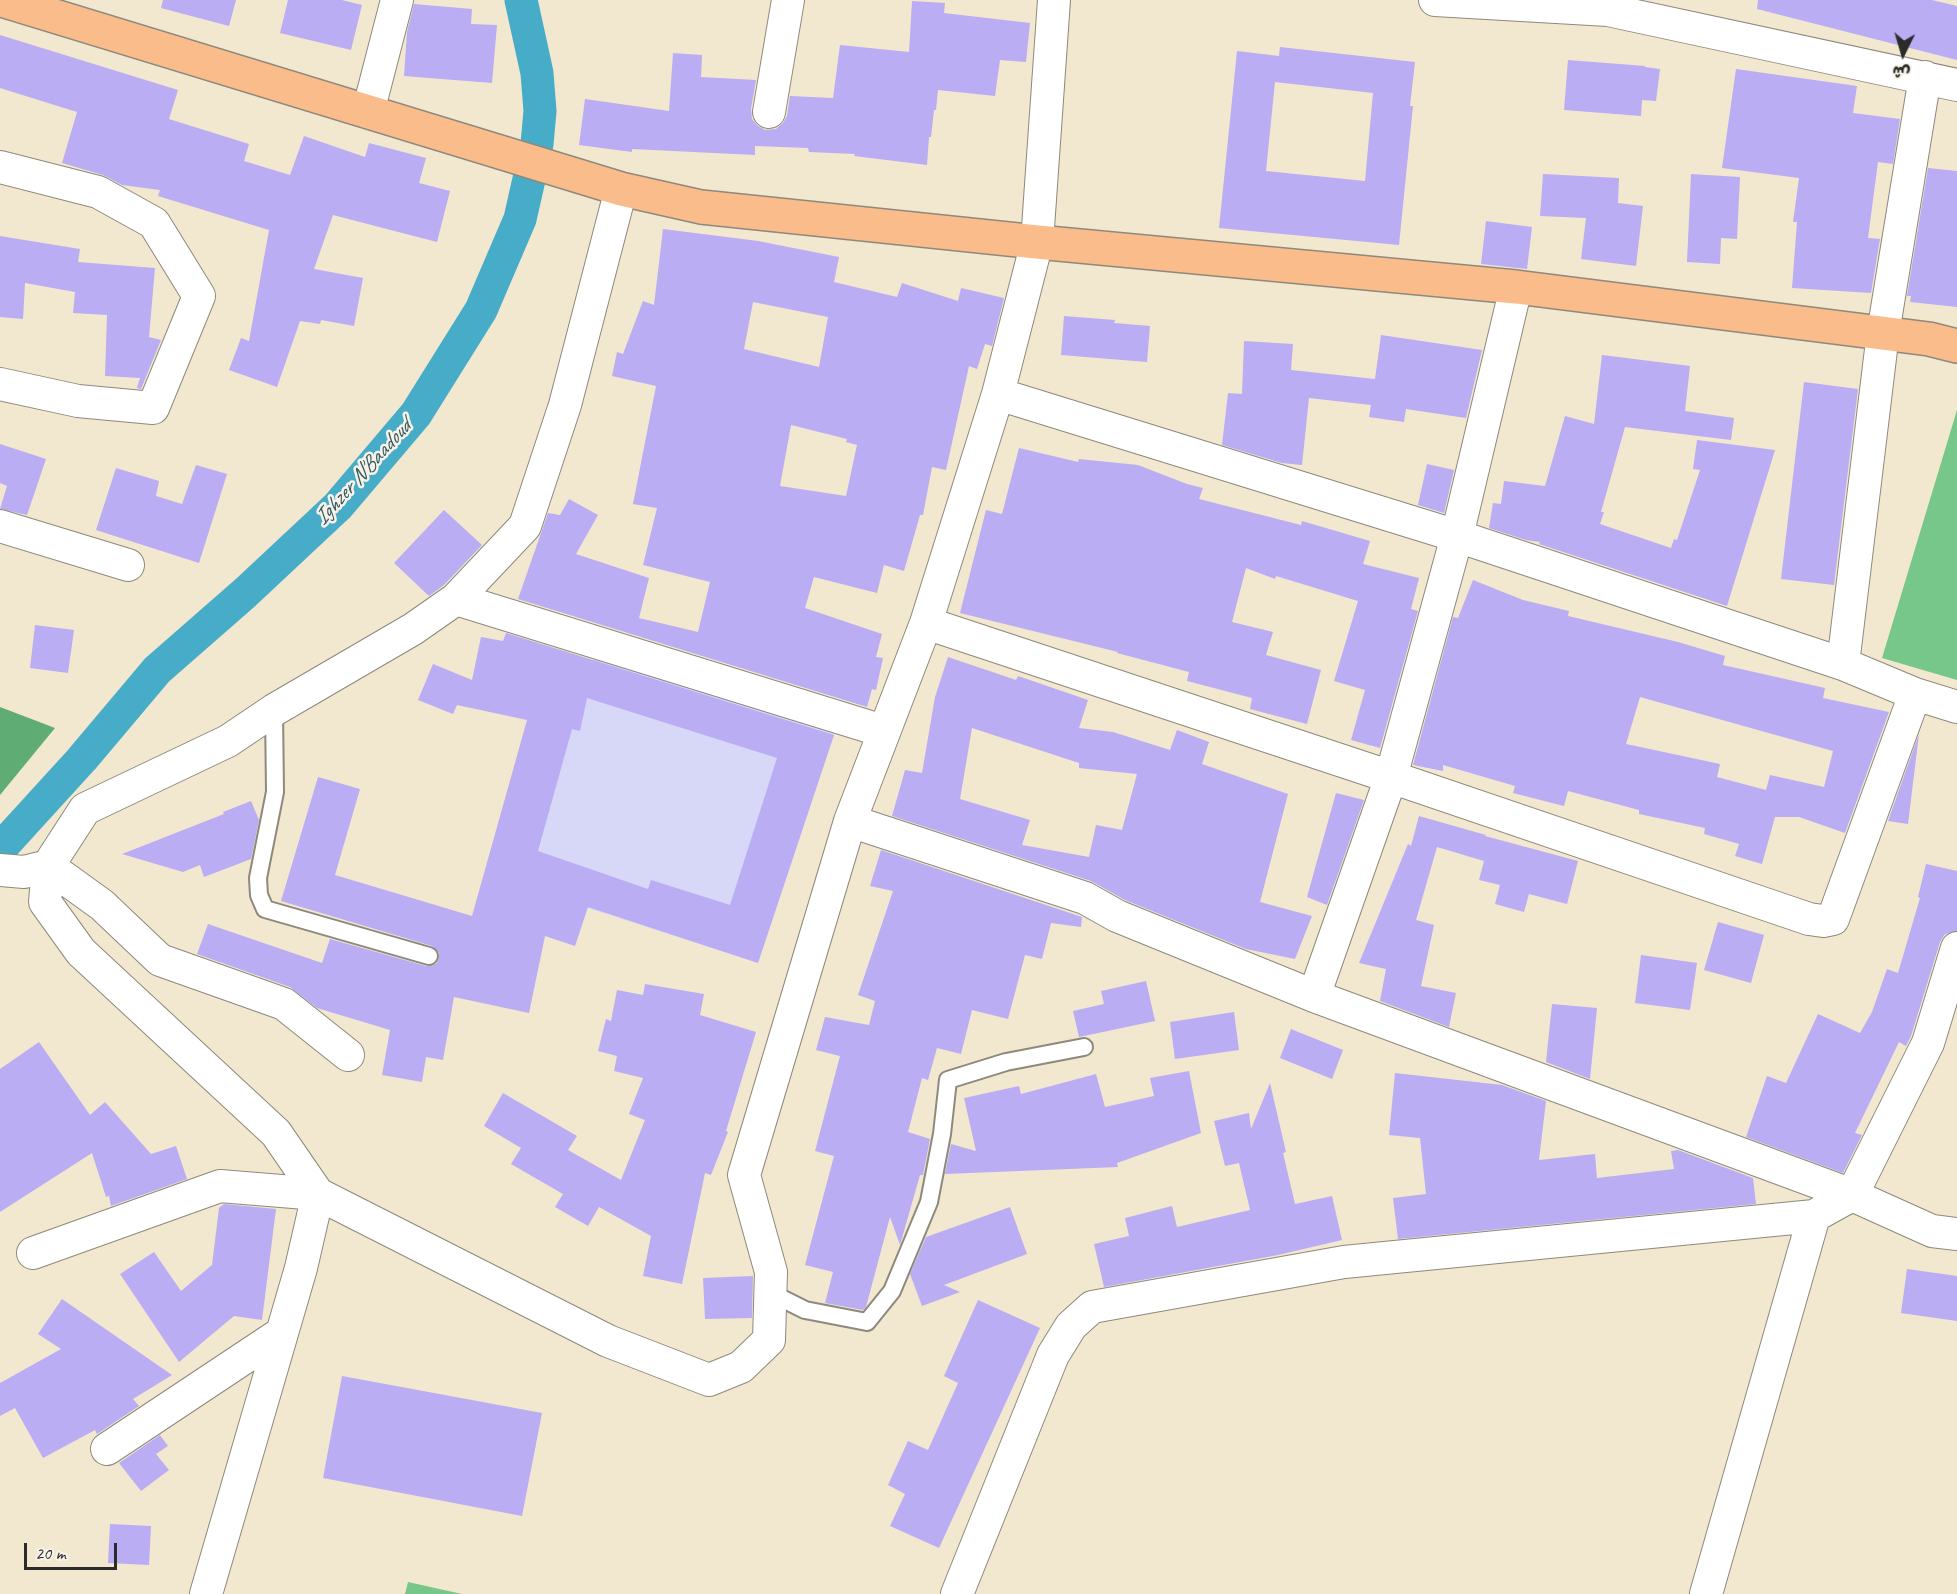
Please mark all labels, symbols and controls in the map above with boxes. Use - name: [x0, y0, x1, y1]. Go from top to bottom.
- north arrow: [1873, 24, 1933, 84]
- text: ش: [1892, 61, 1911, 83]
- water label: Ighzer N'Baadoud: [309, 415, 417, 531]
- scale bar: [27, 1531, 120, 1569]
- text: 20 m: [35, 1542, 66, 1564]

